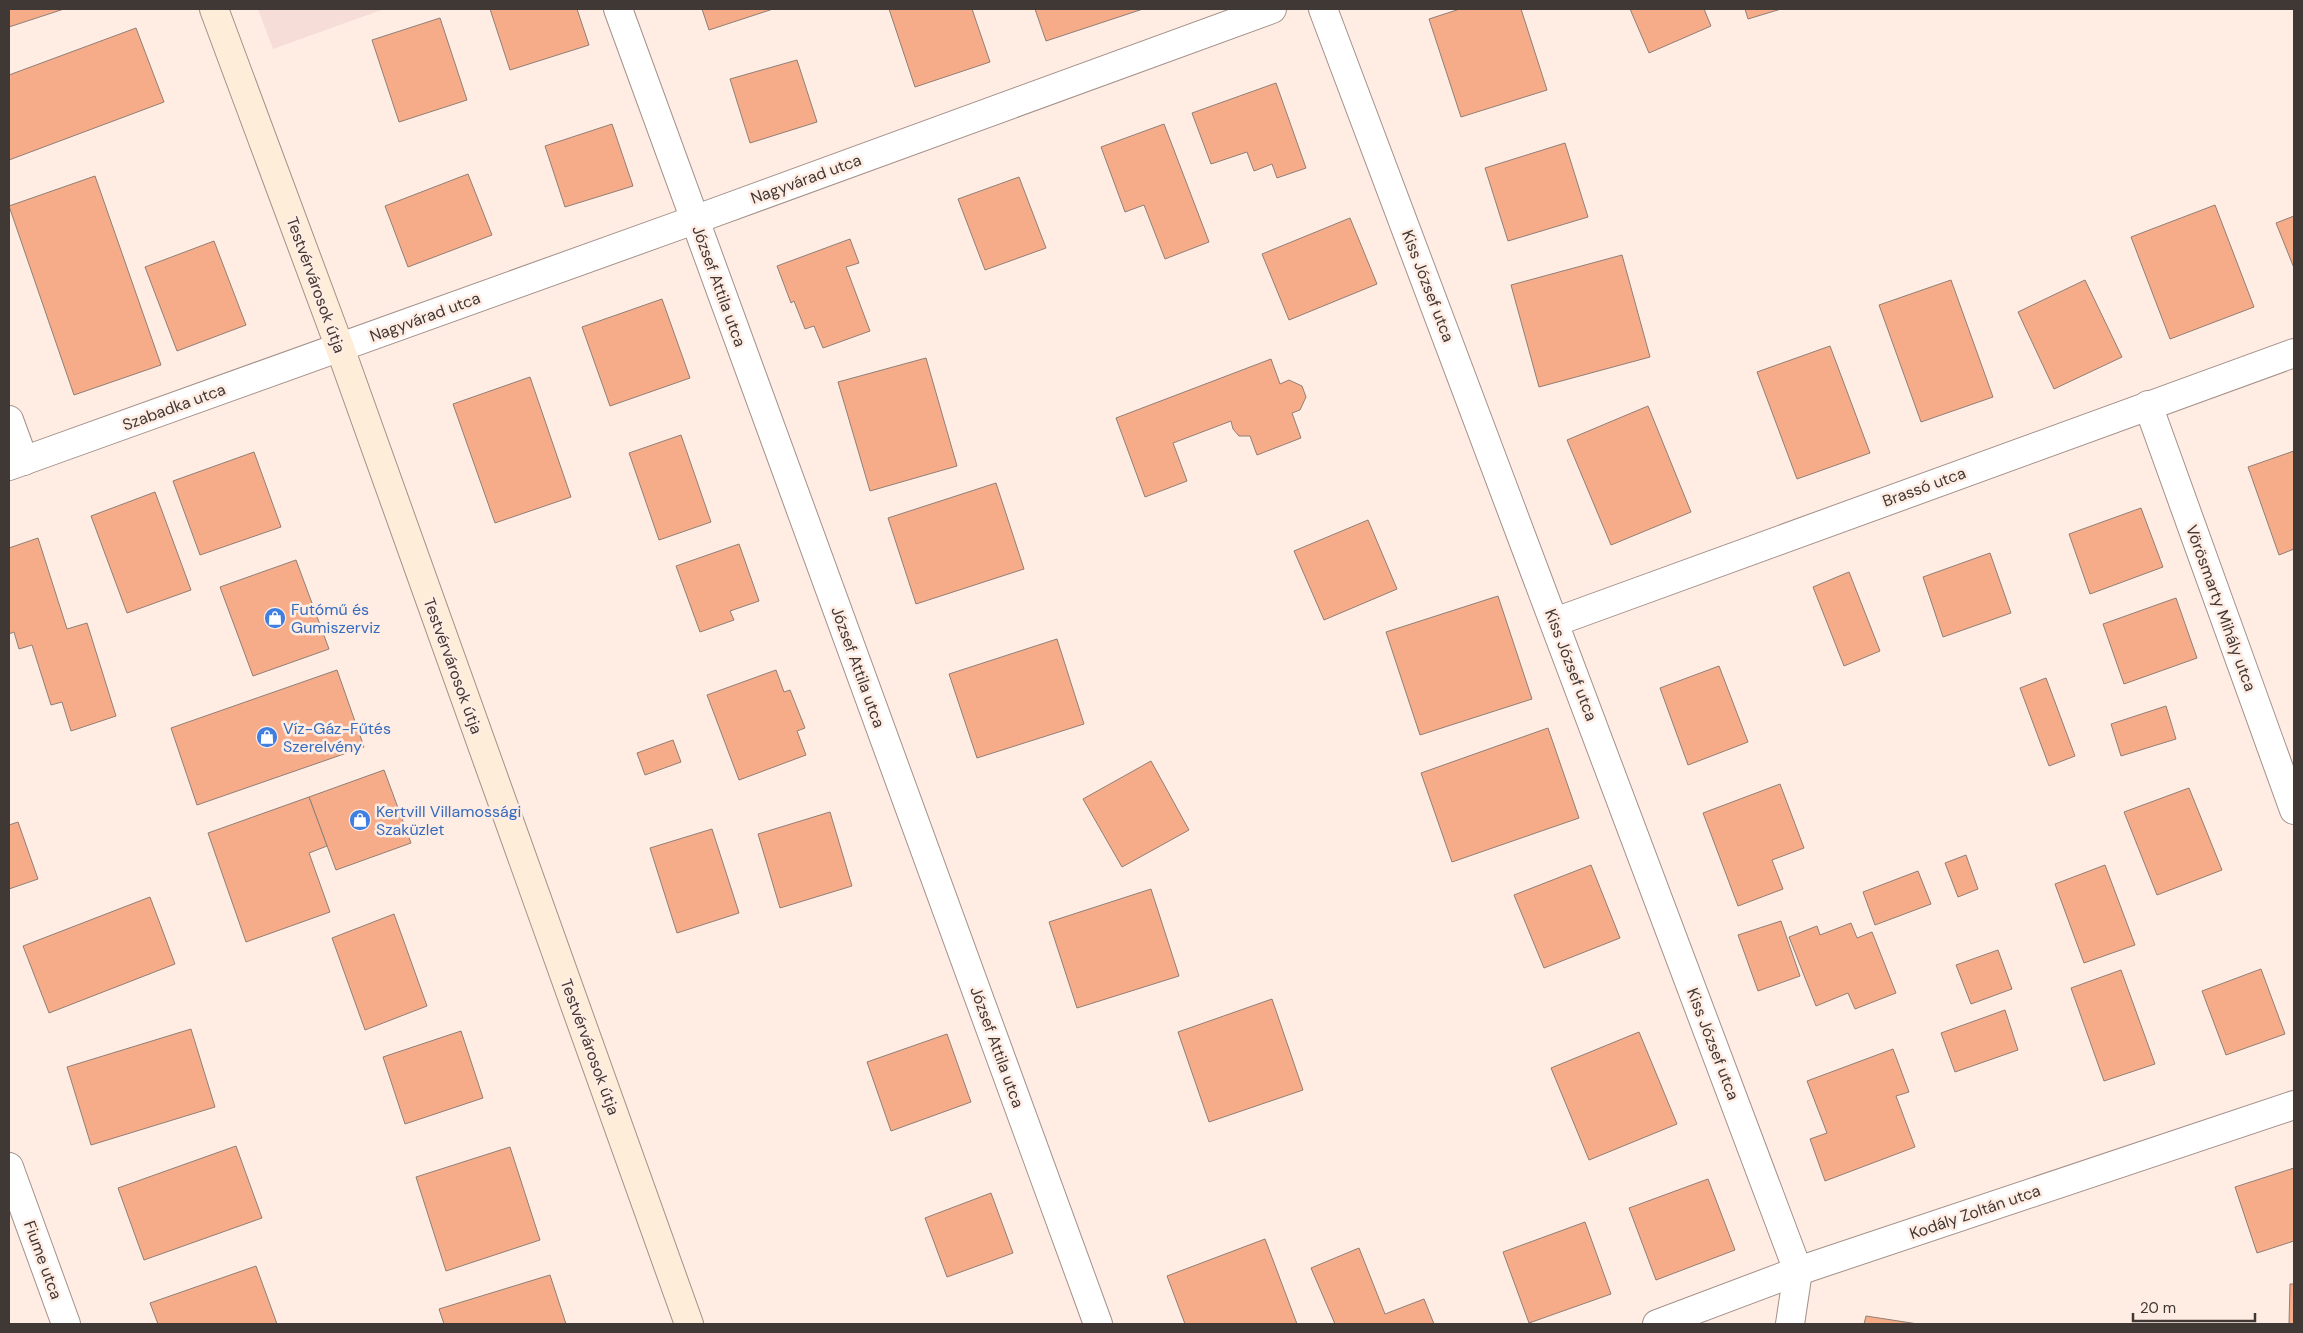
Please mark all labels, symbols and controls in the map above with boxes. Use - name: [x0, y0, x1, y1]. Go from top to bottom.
- street label: Nagyvárad utca: [748, 149, 864, 209]
- street label: Testvérvárosok útja: [282, 214, 350, 356]
- street label: József Attila utca: [687, 222, 751, 350]
- street label: Kiss József utca: [1397, 227, 1459, 345]
- street label: Nagyvárad utca: [367, 287, 483, 347]
- street label: Szabadka utca: [120, 379, 228, 435]
- street label: Brassó utca: [1879, 462, 1969, 512]
- street label: Vörösmarty Mihály utca: [2181, 522, 2261, 694]
- street label: Testvérvárosok útja: [419, 595, 487, 737]
- place label: Futómű és Gumiszerviz: [291, 599, 380, 638]
- street label: József Attila utca: [826, 603, 890, 731]
- shop icon: Futómű és Gumiszerviz: [263, 606, 287, 630]
- street label: Kiss József utca: [1540, 606, 1602, 724]
- place label: Víz-Gáz-Fűtés Szerelvény: [283, 718, 391, 757]
- shop icon: Víz-Gáz-Fűtés Szerelvény: [255, 725, 279, 749]
- place label: Kertvill Villamossági Szaküzlet: [376, 801, 521, 840]
- shop icon: Kertvill Villamossági Szaküzlet: [348, 808, 372, 832]
- street label: Testvérvárosok útja: [556, 976, 624, 1118]
- street label: József Attila utca: [965, 983, 1029, 1111]
- street label: Kiss József utca: [1682, 985, 1744, 1103]
- street label: Kodály Zoltán utca: [1907, 1180, 2043, 1244]
- street label: Fiume utca: [19, 1218, 67, 1302]
- scale bar: [2133, 1290, 2256, 1322]
- text: 20 m: [2140, 1298, 2176, 1318]

